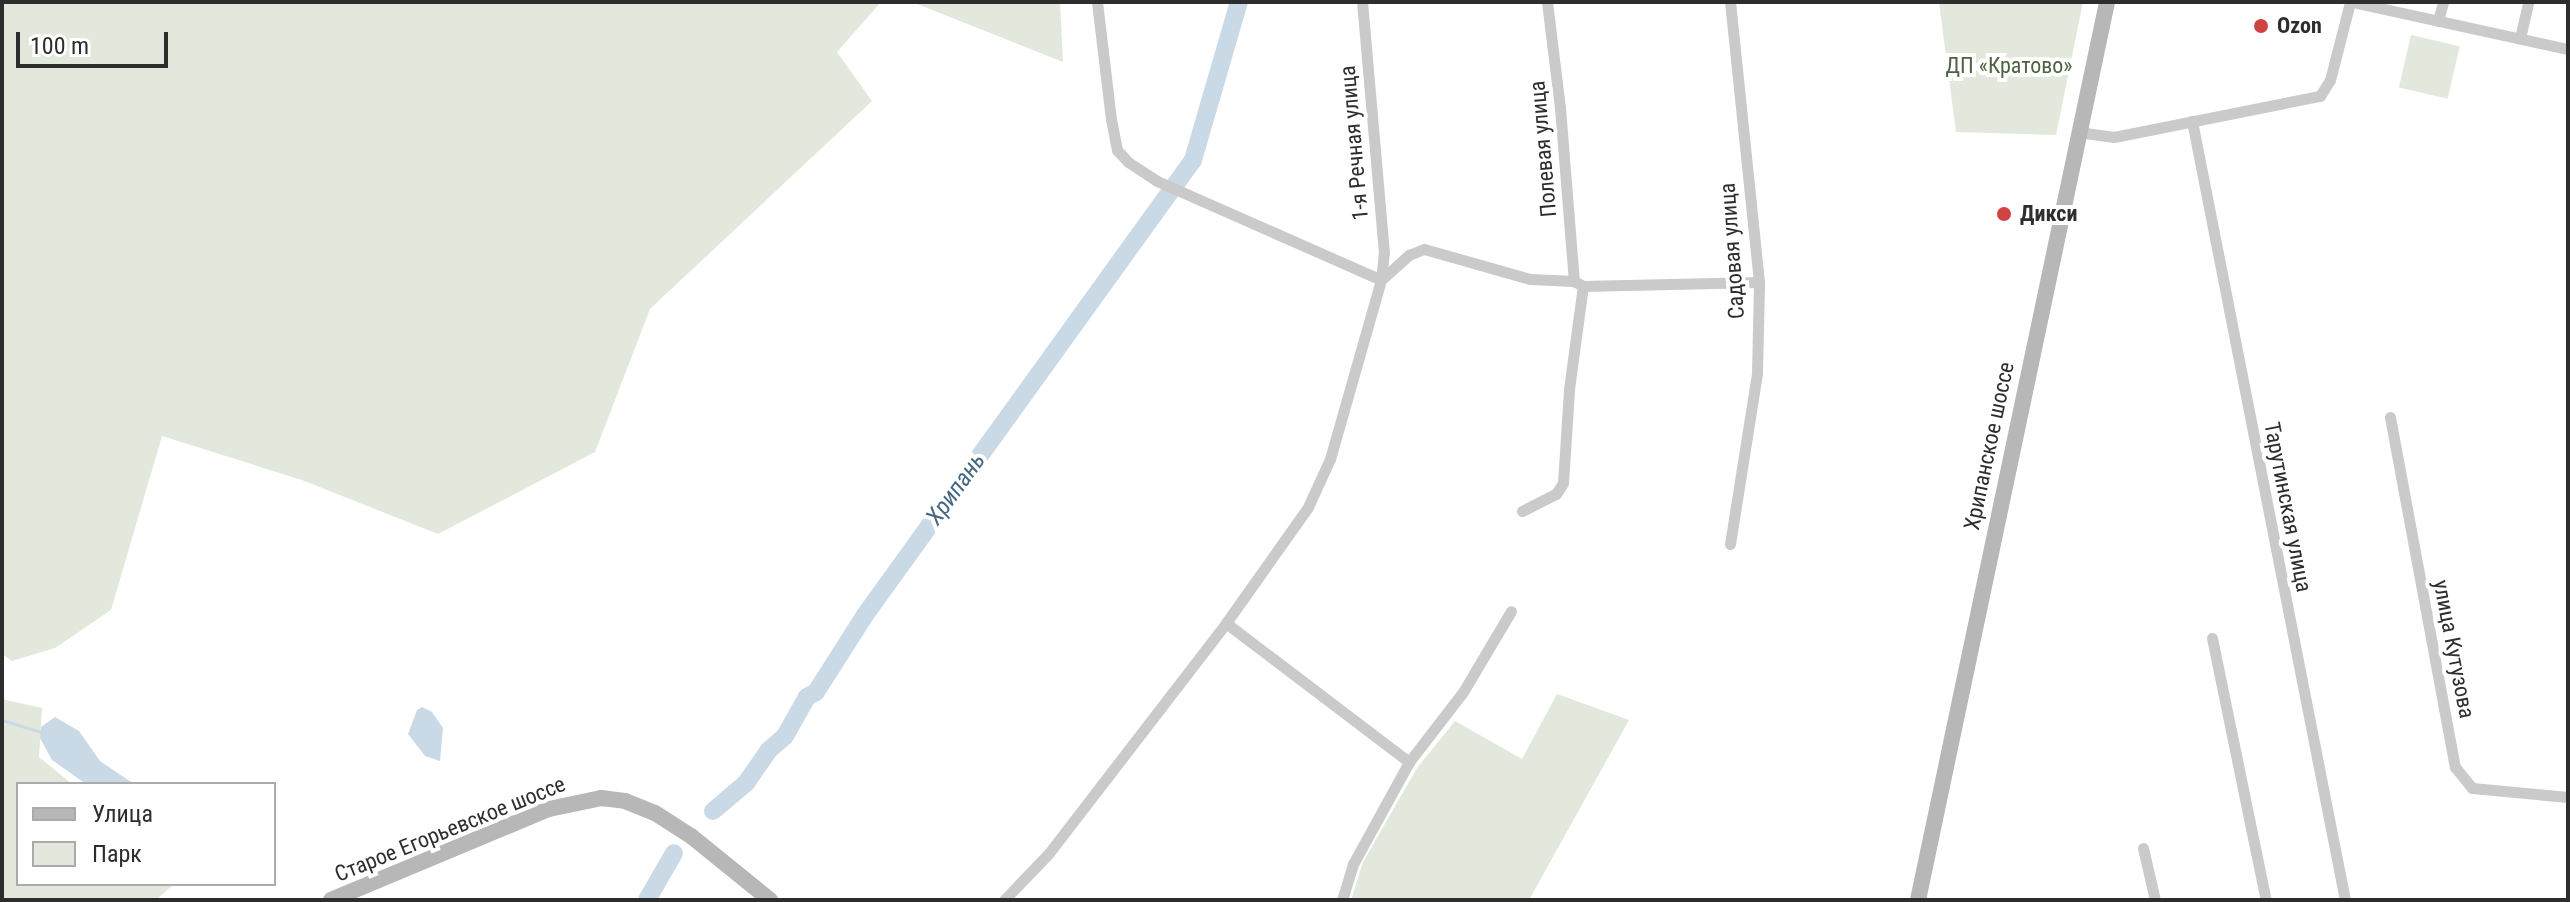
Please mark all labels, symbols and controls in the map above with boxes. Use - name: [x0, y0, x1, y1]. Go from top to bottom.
- place label: Ozon: [2277, 13, 2322, 39]
- scale bar: [20, 16, 172, 66]
- marker: Ozon: [2252, 17, 2270, 35]
- text: 100 m: [30, 32, 89, 60]
- park label: ДП «Кратово»: [1946, 53, 2072, 79]
- street label: 1-я Речная улица: [1334, 64, 1374, 222]
- street label: Полевая улица: [1524, 80, 1562, 218]
- street label: Садовая улица: [1714, 182, 1750, 320]
- place label: Дикси: [2020, 201, 2077, 227]
- marker: Дикси: [1995, 205, 2013, 223]
- street label: Хрипанское шоссе: [1958, 360, 2020, 532]
- street label: Тарутинская улица: [2259, 420, 2317, 594]
- water label: Хрипань: [920, 447, 992, 531]
- street label: улица Кутузова: [2428, 578, 2480, 720]
- street label: Старое Егорьевское шоссе: [331, 771, 569, 887]
- legend: [16, 782, 276, 886]
- text: Улица: [92, 800, 153, 828]
- text: Парк: [92, 840, 142, 868]

